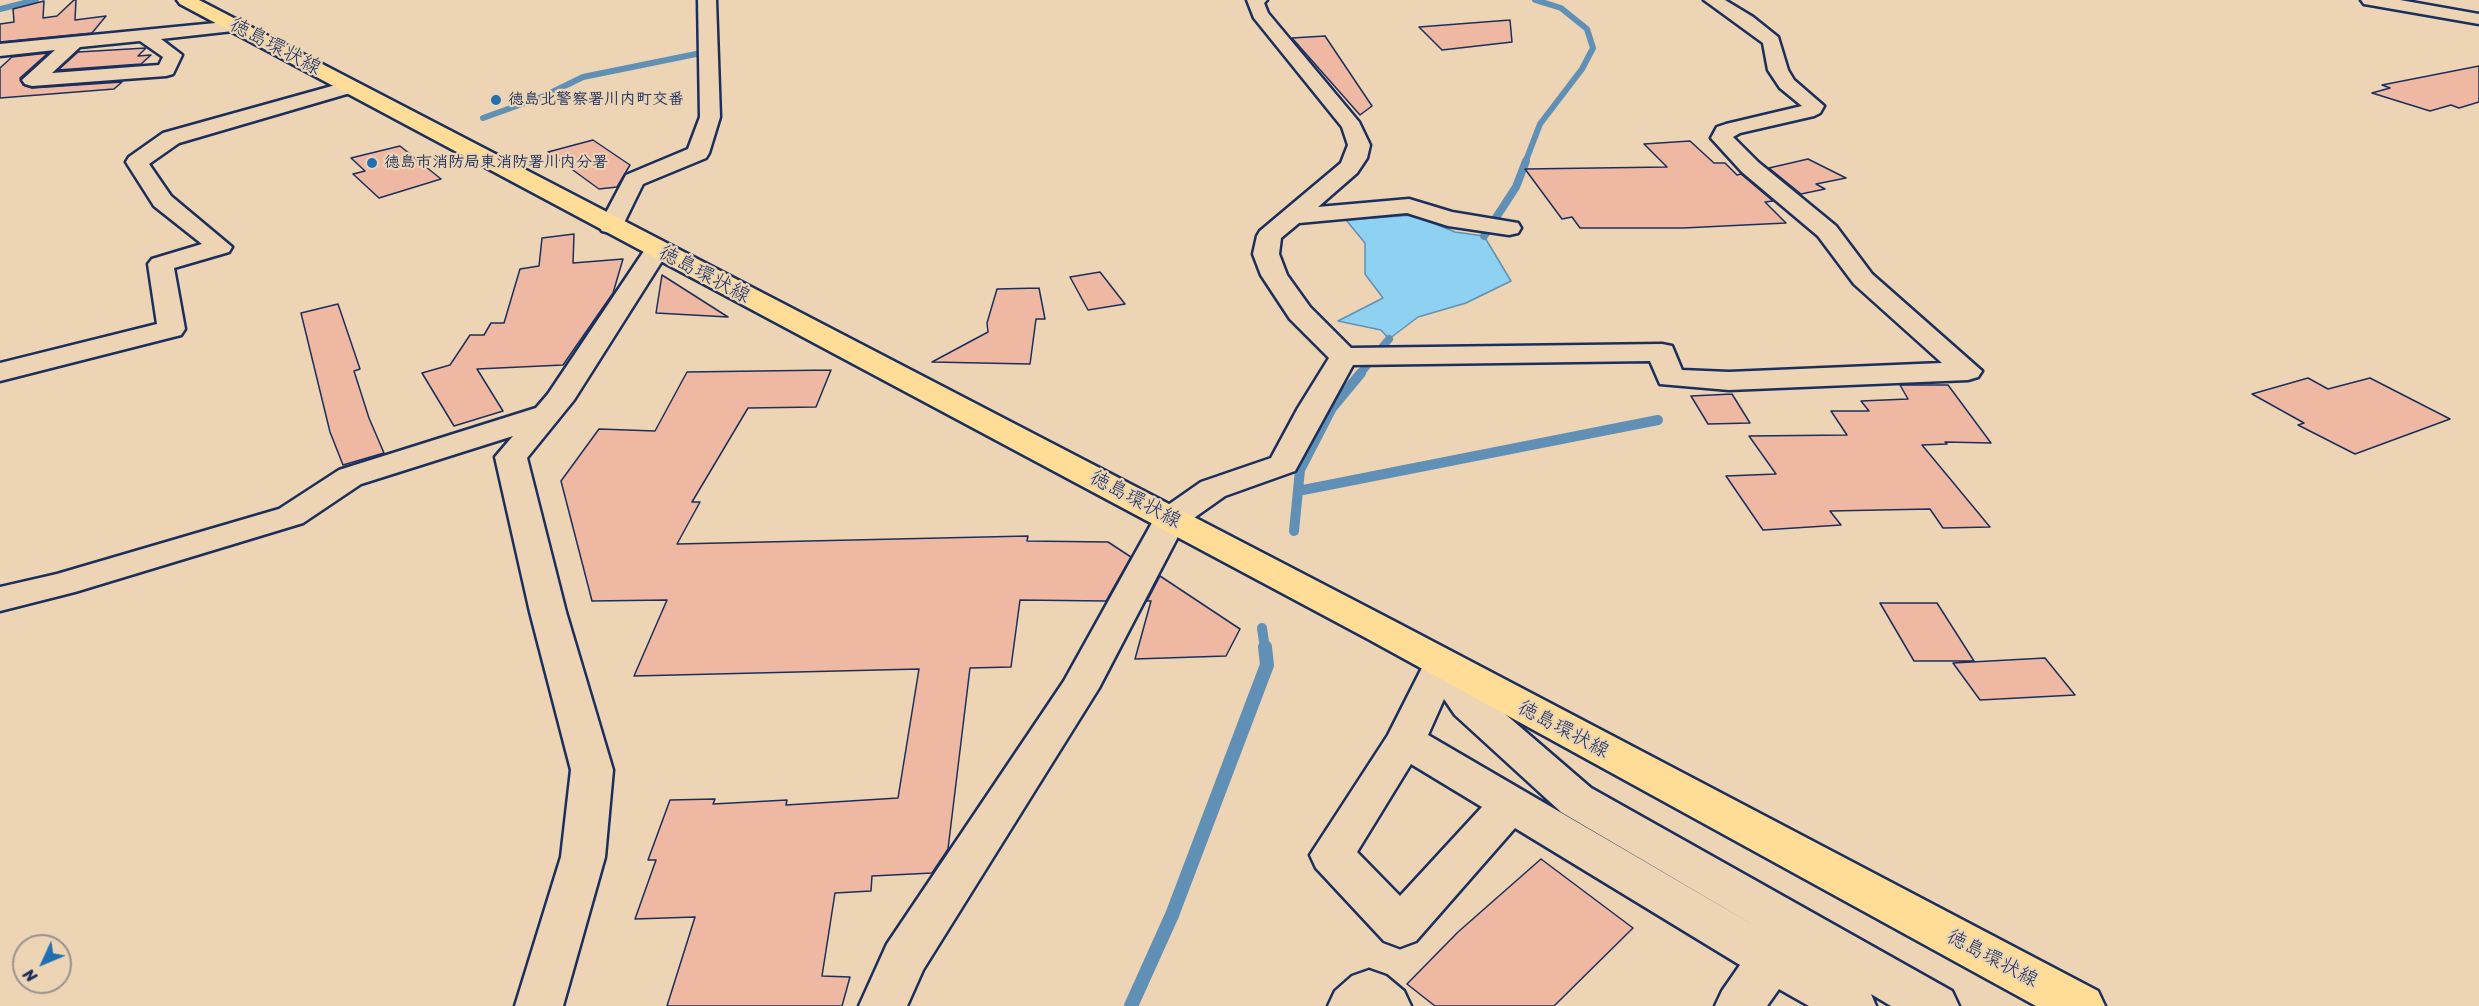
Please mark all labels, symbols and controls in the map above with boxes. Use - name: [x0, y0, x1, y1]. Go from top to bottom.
- street label: 徳島環状線: [225, 13, 325, 81]
- place label: 徳島北警察署川内町交番: [508, 90, 684, 110]
- marker: 徳島北警察署川内町交番: [489, 93, 503, 107]
- place label: 徳島市消防局東消防署川内分署: [384, 153, 608, 173]
- marker: 徳島市消防局東消防署川内分署: [365, 156, 379, 170]
- street label: 徳島環状線: [654, 241, 754, 309]
- street label: 徳島環状線: [1085, 466, 1185, 534]
- street label: 徳島環状線: [1513, 696, 1613, 764]
- street label: 徳島環状線: [1942, 925, 2042, 993]
- north arrow: [12, 934, 72, 994]
- text: N: [16, 961, 44, 990]

